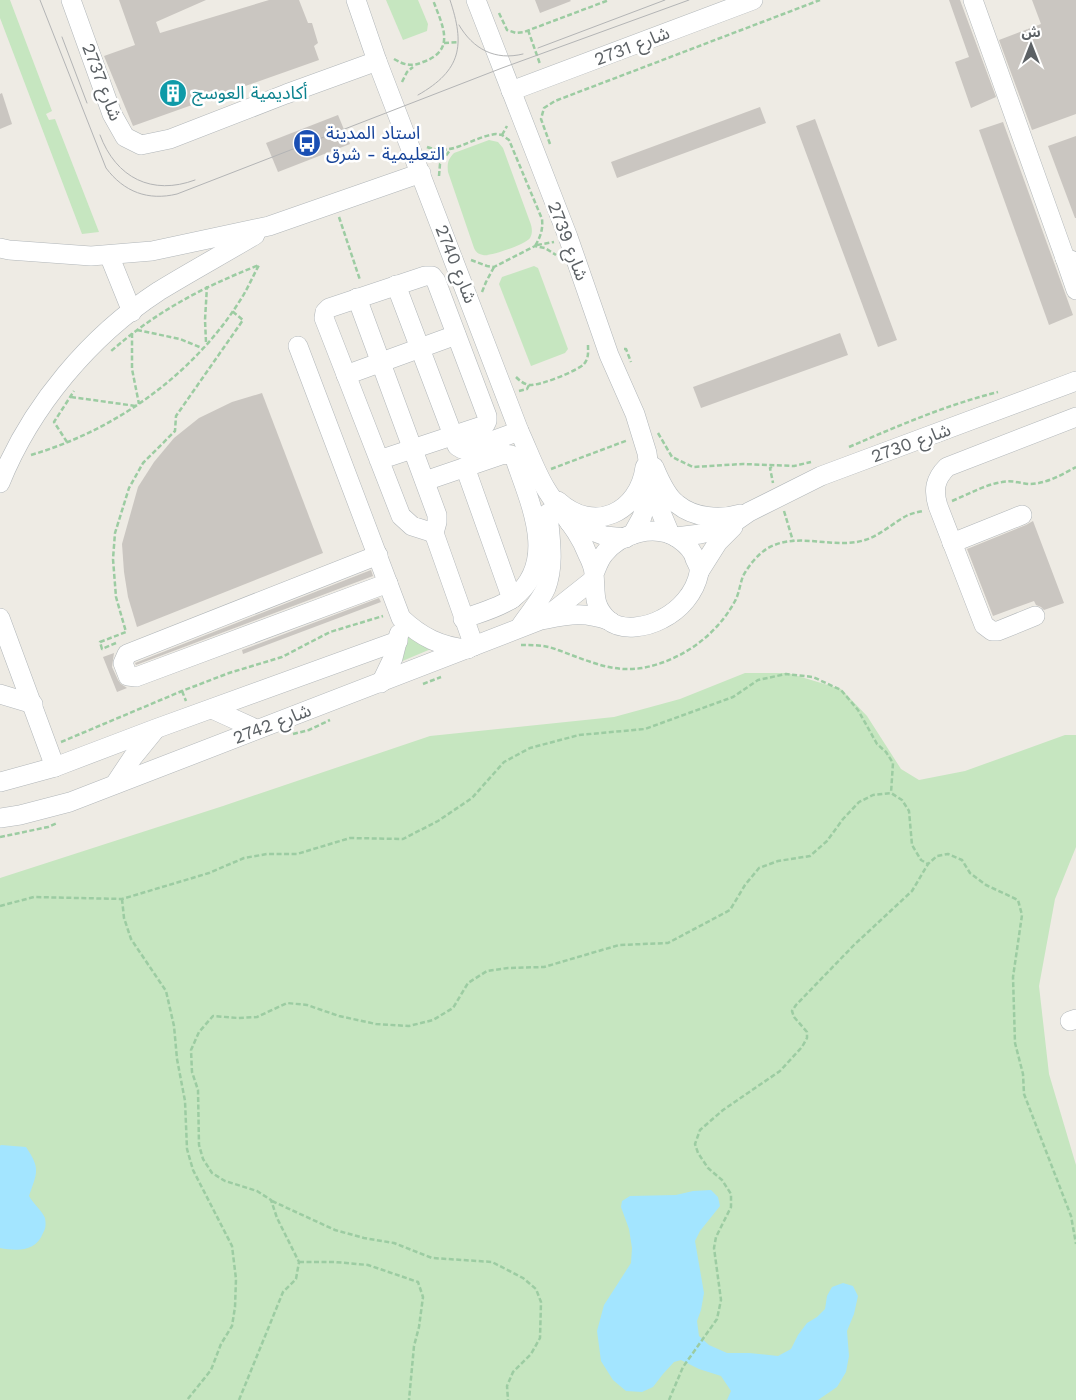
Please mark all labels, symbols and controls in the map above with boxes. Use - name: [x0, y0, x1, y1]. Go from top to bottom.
- north arrow: [1006, 20, 1056, 70]
- street label: شارع 2731: [591, 22, 674, 73]
- text: ش: [1021, 24, 1041, 40]
- street label: شارع 2737: [74, 40, 127, 125]
- building icon: أكاديمية العوسج: [158, 78, 188, 108]
- place label: أكاديمية العوسج: [192, 82, 308, 106]
- place label: استاد المدينة التعليمية - شرق: [326, 122, 445, 165]
- bus stop icon: استاد المدينة التعليمية - شرق: [292, 128, 322, 158]
- street label: شارع 2739: [540, 198, 593, 285]
- street label: شارع 2740: [428, 222, 482, 307]
- street label: شارع 2730: [868, 418, 955, 470]
- street label: شارع 2742: [230, 699, 315, 752]

